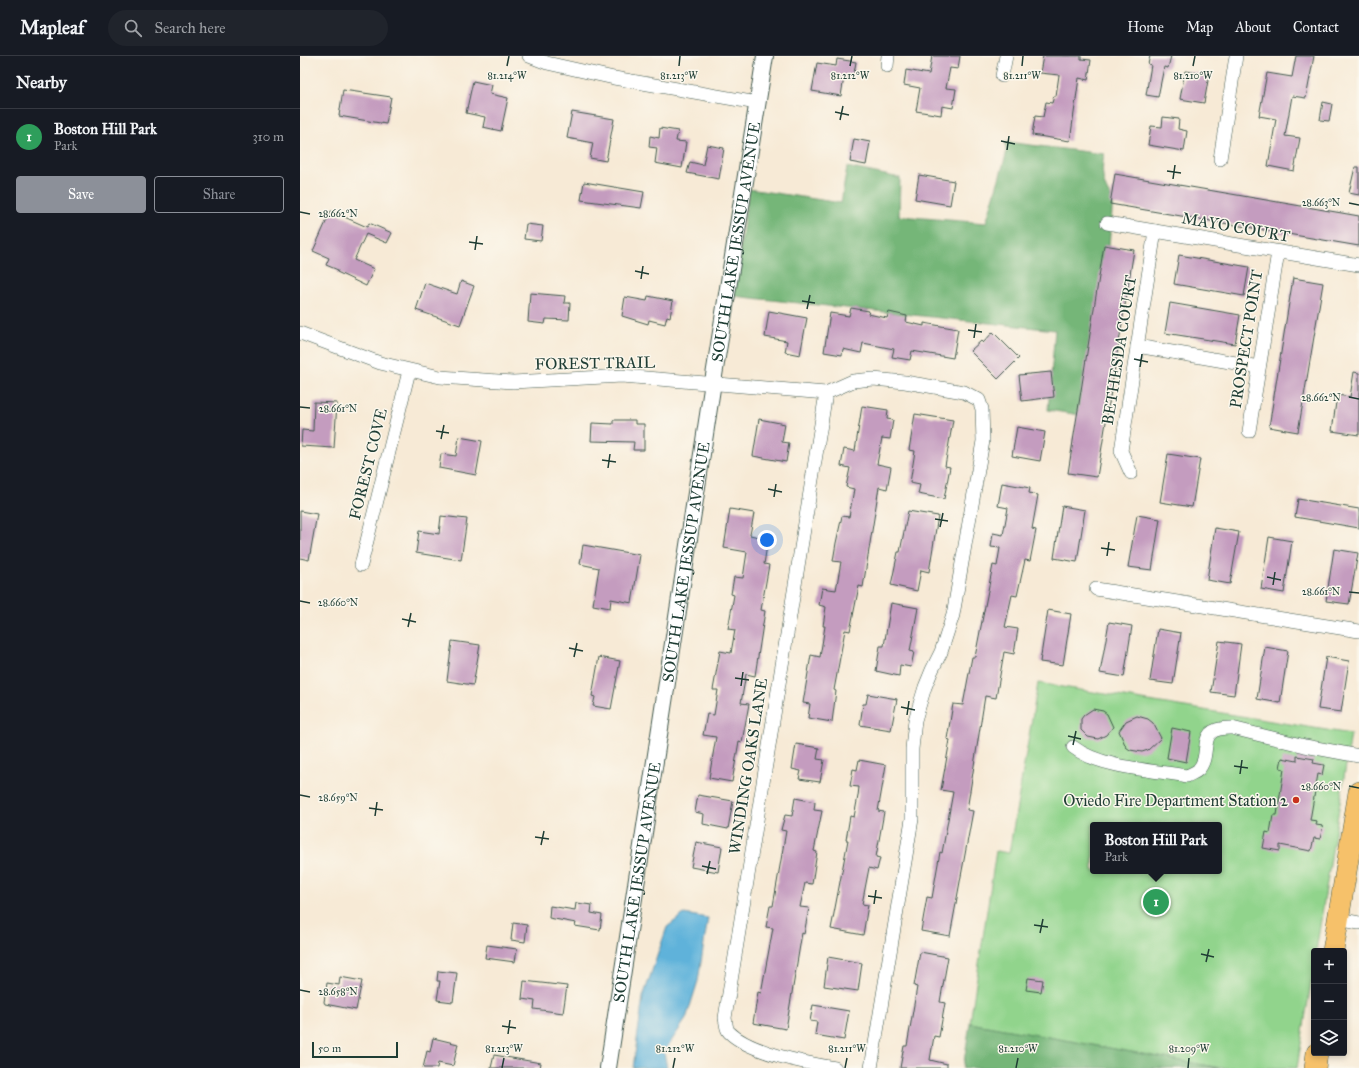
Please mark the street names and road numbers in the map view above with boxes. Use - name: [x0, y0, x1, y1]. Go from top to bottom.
- street label: SOUTH LAKE JESSUP AVENUE: [707, 120, 764, 363]
- street label: MAYO COURT: [1180, 208, 1292, 246]
- street label: PROSPECT POINT: [1226, 268, 1266, 410]
- street label: BETHESDA COURT: [1098, 274, 1140, 426]
- street label: FOREST TRAIL: [535, 352, 656, 374]
- street label: FOREST COVE: [345, 406, 391, 522]
- street label: SOUTH LAKE JESSUP AVENUE: [658, 440, 713, 683]
- street label: WINDING OAKS LANE: [725, 676, 771, 856]
- street label: SOUTH LAKE JESSUP AVENUE: [609, 761, 664, 1004]

